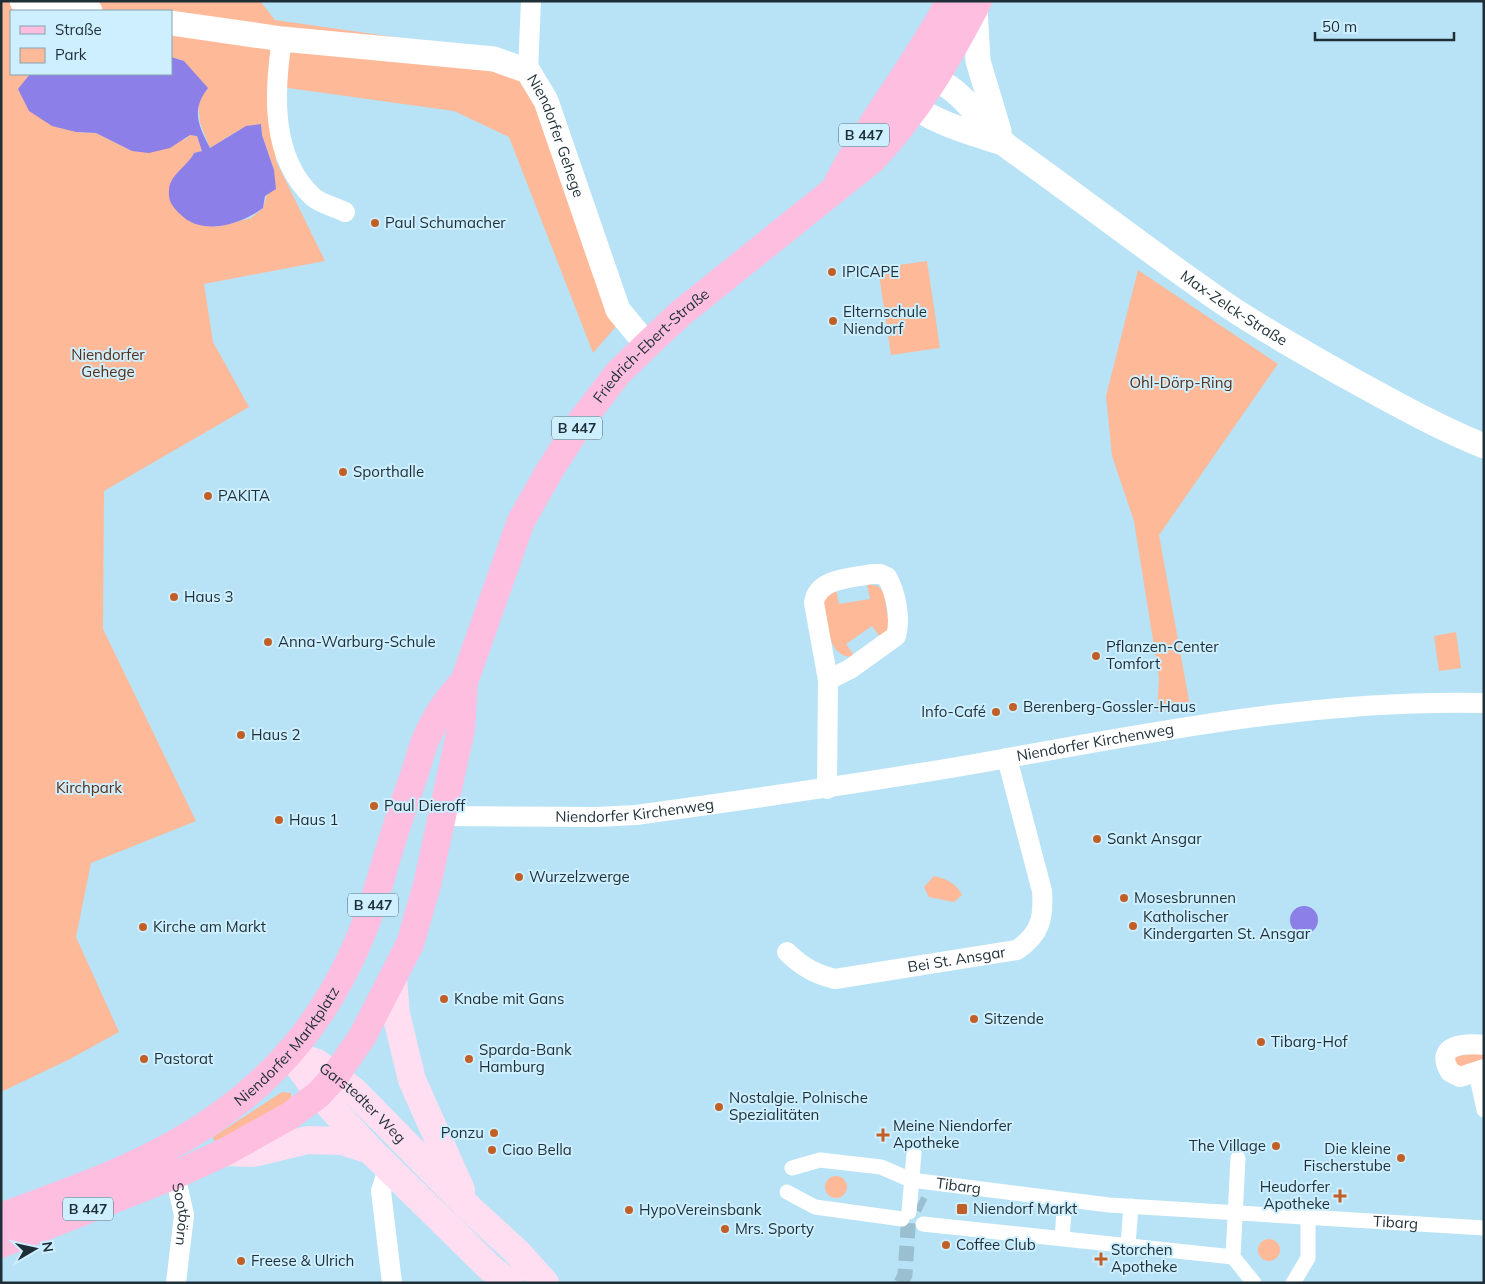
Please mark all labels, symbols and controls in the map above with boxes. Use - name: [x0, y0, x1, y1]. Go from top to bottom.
- legend: [10, 10, 172, 75]
- scale bar: [1315, 10, 1454, 42]
- text: 50 m: [1322, 17, 1357, 36]
- text: Straße: [55, 20, 102, 39]
- text: Park: [55, 45, 87, 64]
- street label: Niendorfer Gehege: [523, 70, 588, 200]
- road number: B 447: [839, 124, 889, 146]
- place label: Paul Schumacher: [385, 213, 506, 232]
- marker: Paul Schumacher: [369, 217, 381, 229]
- place label: IPICAPE: [842, 262, 899, 281]
- marker: IPICAPE: [826, 266, 838, 278]
- street label: Max-Zelck-Straße: [1177, 266, 1291, 350]
- street label: Friedrich-Ebert-Straße: [589, 284, 713, 406]
- place label: Elternschule Niendorf: [843, 302, 927, 338]
- marker: Elternschule Niendorf: [827, 315, 839, 327]
- park label: Niendorfer Gehege: [71, 345, 145, 381]
- park label: Ohl-Dörp-Ring: [1129, 373, 1233, 392]
- road number: B 447: [552, 416, 602, 439]
- place label: Sporthalle: [353, 462, 424, 481]
- marker: Sporthalle: [337, 466, 349, 478]
- place label: PAKITA: [218, 486, 270, 505]
- marker: PAKITA: [202, 490, 214, 502]
- place label: Haus 3: [184, 587, 234, 606]
- marker: Haus 3: [168, 591, 180, 603]
- place label: Anna-Warburg-Schule: [278, 632, 436, 651]
- marker: Anna-Warburg-Schule: [262, 636, 274, 648]
- place label: Pflanzen-Center Tomfort: [1106, 637, 1219, 673]
- marker: Pflanzen-Center Tomfort: [1090, 650, 1102, 662]
- place label: Berenberg-Gossler-Haus: [1023, 697, 1196, 716]
- marker: Berenberg-Gossler-Haus: [1007, 701, 1019, 713]
- place label: Info-Café: [921, 702, 986, 721]
- marker: Info-Café: [990, 706, 1002, 718]
- street label: Niendorfer Kirchenweg: [1015, 719, 1175, 765]
- place label: Haus 2: [251, 725, 301, 744]
- marker: Haus 2: [235, 729, 247, 741]
- park label: Kirchpark: [56, 778, 122, 797]
- street label: Niendorfer Kirchenweg: [555, 794, 715, 826]
- place label: Paul Dieroff: [384, 796, 466, 815]
- marker: Paul Dieroff: [368, 800, 380, 812]
- place label: Haus 1: [289, 810, 339, 829]
- marker: Haus 1: [273, 814, 285, 826]
- place label: Sankt Ansgar: [1107, 829, 1202, 848]
- marker: Sankt Ansgar: [1091, 833, 1103, 845]
- place label: Wurzelzwerge: [529, 867, 630, 886]
- marker: Wurzelzwerge: [513, 871, 525, 883]
- place label: Mosesbrunnen: [1134, 888, 1236, 907]
- marker: Mosesbrunnen: [1118, 892, 1130, 904]
- road number: B 447: [348, 894, 398, 916]
- place label: Katholischer Kindergarten St. Ansgar: [1143, 907, 1311, 943]
- place label: Kirche am Markt: [153, 917, 266, 936]
- marker: Katholischer Kindergarten St. Ansgar: [1127, 920, 1139, 932]
- marker: Kirche am Markt: [137, 921, 149, 933]
- street label: Bei St. Ansgar: [906, 942, 1007, 976]
- street label: Niendorfer Marktplatz: [230, 983, 343, 1110]
- place label: Knabe mit Gans: [454, 989, 564, 1008]
- marker: Knabe mit Gans: [438, 993, 450, 1005]
- place label: Sitzende: [984, 1009, 1044, 1028]
- marker: Sitzende: [968, 1013, 980, 1025]
- place label: Tibarg-Hof: [1271, 1032, 1348, 1051]
- marker: Tibarg-Hof: [1255, 1036, 1267, 1048]
- place label: Sparda-Bank Hamburg: [479, 1040, 572, 1076]
- place label: Pastorat: [154, 1049, 213, 1068]
- marker: Pastorat: [138, 1053, 150, 1065]
- marker: Sparda-Bank Hamburg: [463, 1053, 475, 1065]
- street label: Garstedter Weg: [316, 1058, 410, 1147]
- place label: Nostalgie. Polnische Spezialitäten: [729, 1088, 868, 1124]
- marker: Nostalgie. Polnische Spezialitäten: [713, 1101, 725, 1113]
- place label: Meine Niendorfer Apotheke: [893, 1116, 1013, 1152]
- place label: Ponzu: [441, 1123, 484, 1142]
- marker: Ponzu: [488, 1127, 500, 1139]
- marker: Meine Niendorfer Apotheke: [877, 1129, 889, 1141]
- place label: The Village: [1189, 1136, 1266, 1155]
- place label: Die kleine Fischerstube: [1303, 1139, 1391, 1175]
- place label: Ciao Bella: [502, 1140, 572, 1159]
- marker: The Village: [1270, 1140, 1282, 1152]
- marker: Ciao Bella: [486, 1144, 498, 1156]
- marker: Die kleine Fischerstube: [1395, 1152, 1407, 1164]
- street label: Tibarg: [935, 1173, 982, 1198]
- place label: Heudorfer Apotheke: [1260, 1177, 1331, 1213]
- street label: Sootbörn: [168, 1181, 194, 1247]
- marker: Heudorfer Apotheke: [1334, 1190, 1346, 1202]
- road number: B 447: [63, 1198, 113, 1220]
- place label: Niendorf Markt: [973, 1199, 1077, 1218]
- place label: HypoVereinsbank: [639, 1200, 762, 1219]
- marker: Niendorf Markt: [955, 1202, 969, 1216]
- marker: HypoVereinsbank: [623, 1204, 635, 1216]
- street label: Tibarg: [1373, 1211, 1419, 1233]
- place label: Mrs. Sporty: [735, 1219, 814, 1238]
- marker: Mrs. Sporty: [719, 1223, 731, 1235]
- north arrow: [10, 1224, 60, 1274]
- place label: Coffee Club: [956, 1235, 1036, 1254]
- marker: Coffee Club: [940, 1239, 952, 1251]
- text: N: [38, 1240, 58, 1254]
- place label: Storchen Apotheke: [1111, 1240, 1177, 1276]
- place label: Freese & Ulrich: [251, 1251, 354, 1270]
- marker: Storchen Apotheke: [1095, 1253, 1107, 1265]
- marker: Freese & Ulrich: [235, 1255, 247, 1267]

